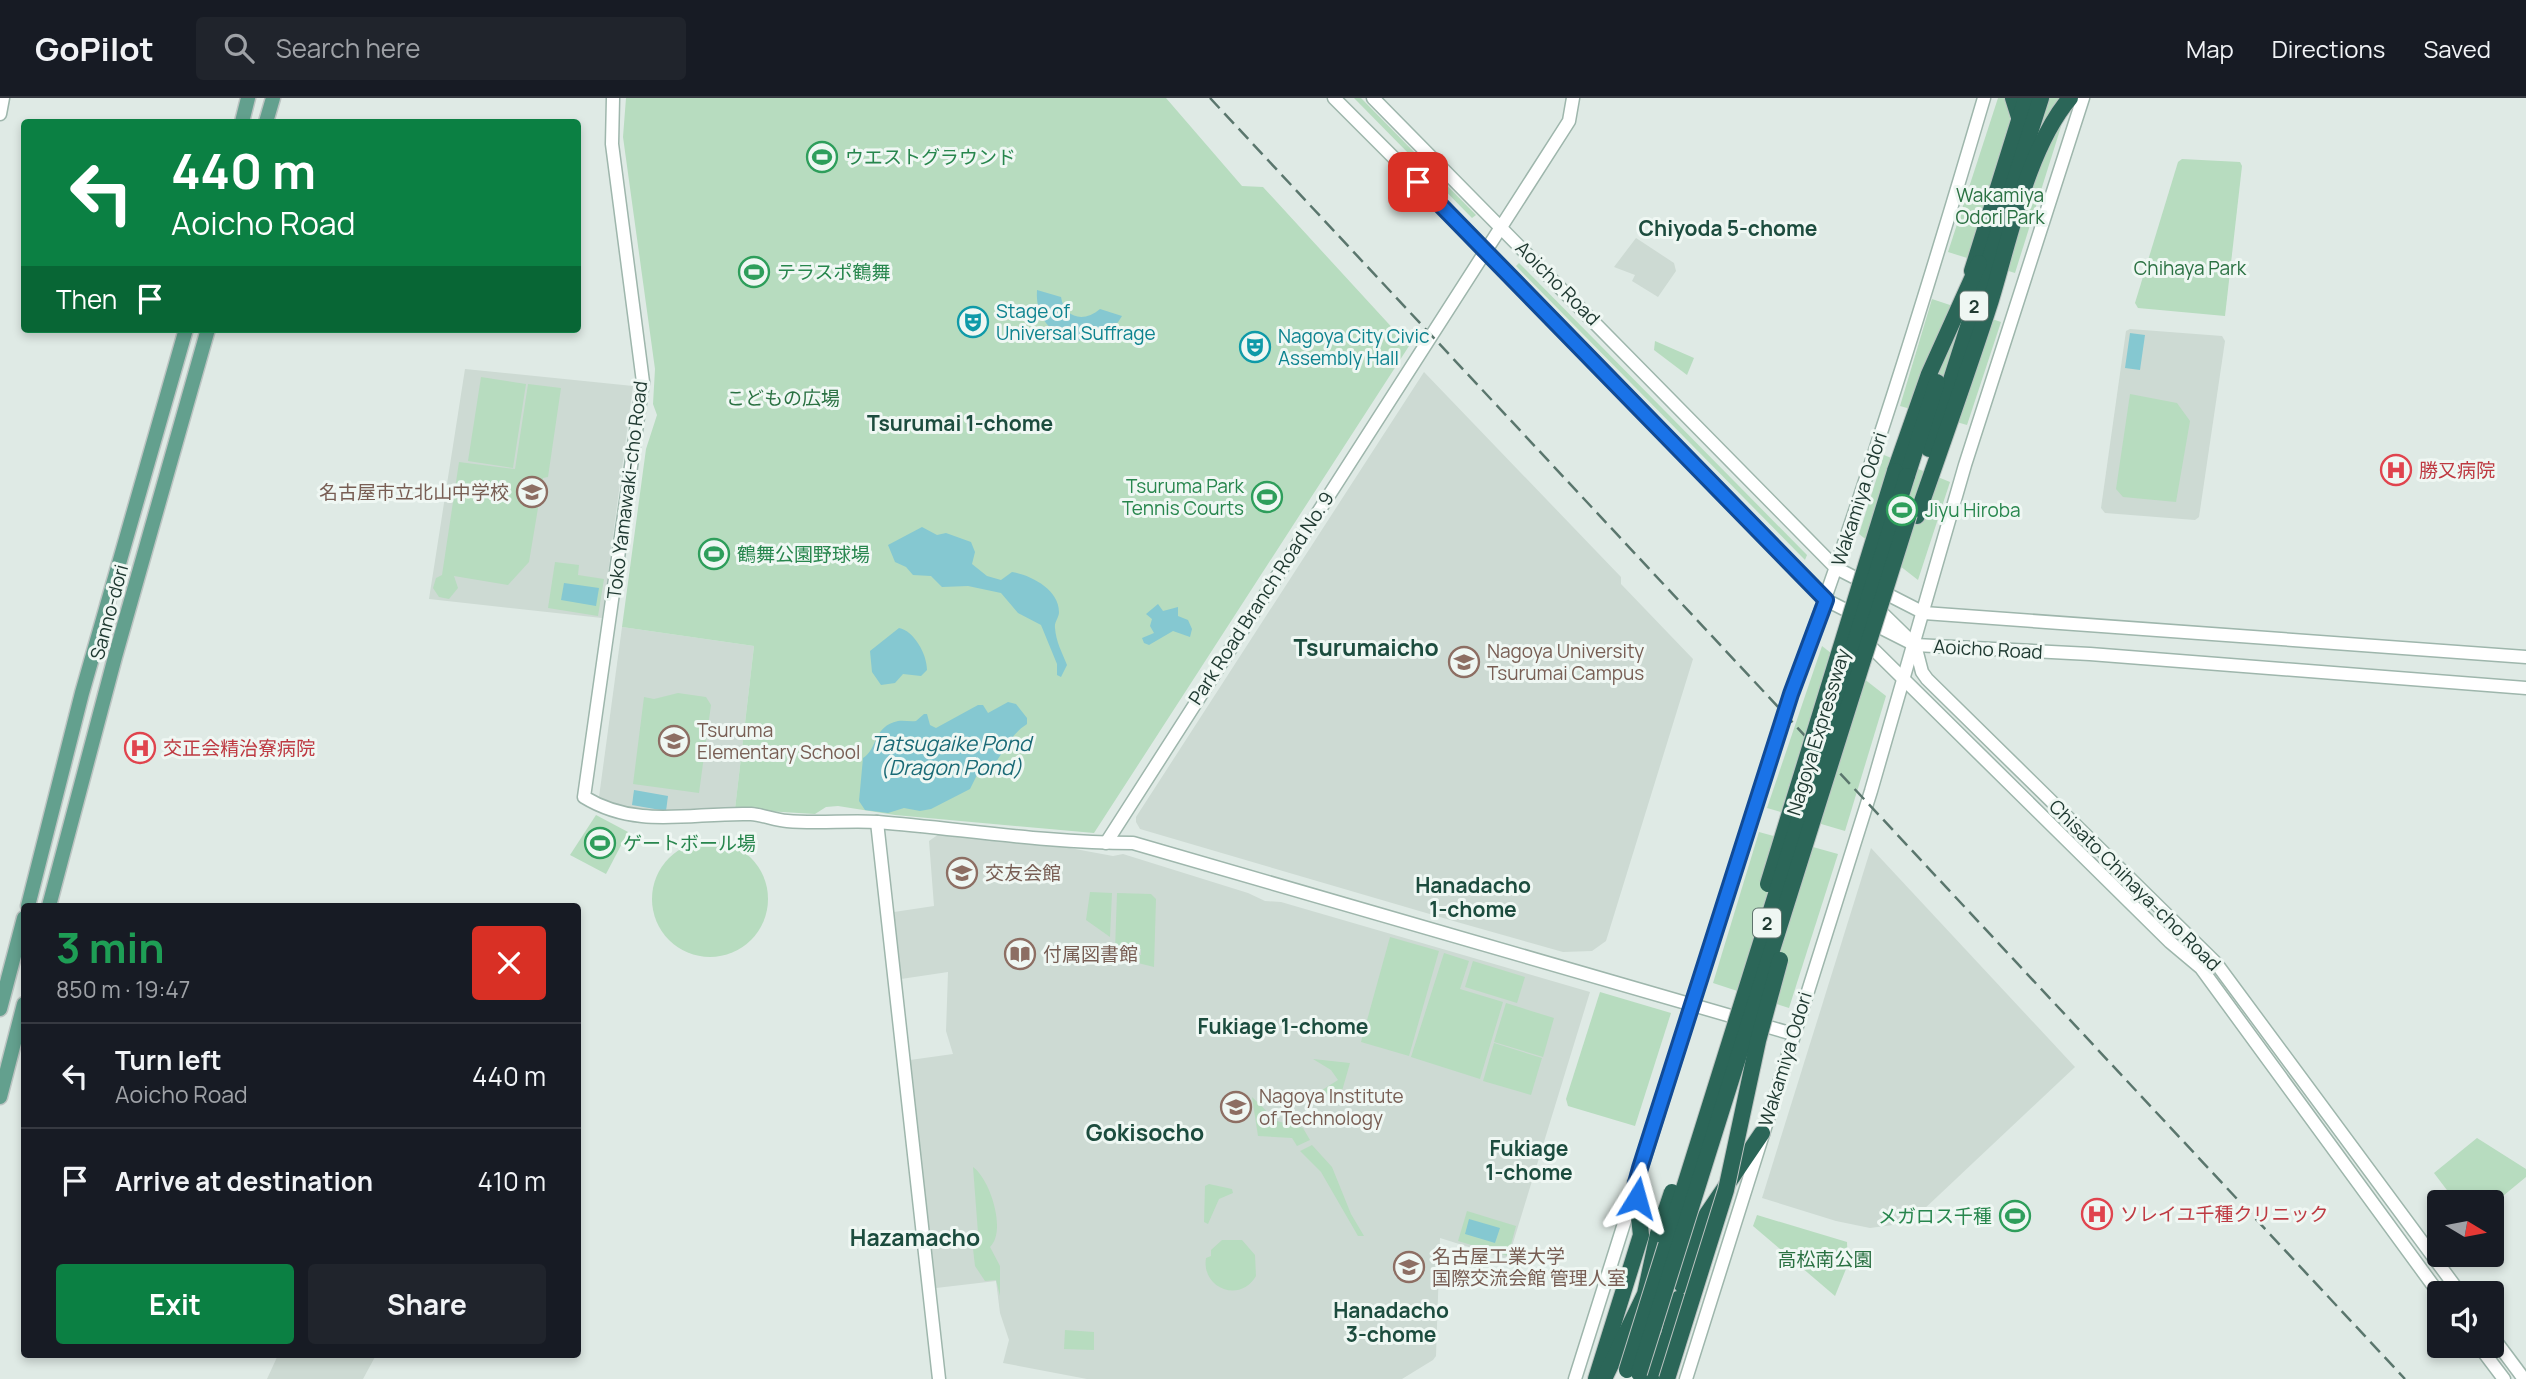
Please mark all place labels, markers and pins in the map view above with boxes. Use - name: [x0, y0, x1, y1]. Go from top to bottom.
- sports icon: ウエストグラウンド: [805, 140, 839, 174]
- place label: ウエストグラウンド: [845, 144, 1016, 170]
- pin: [1388, 152, 1448, 212]
- sports icon: テラスポ鶴舞: [737, 255, 771, 289]
- place label: テラスポ鶴舞: [777, 259, 891, 285]
- place label: Stage of Universal Suffrage: [996, 298, 1156, 346]
- theatre icon: Stage of Universal Suffrage: [956, 305, 990, 339]
- place label: Nagoya City Civic Assembly Hall: [1278, 323, 1429, 371]
- theatre icon: Nagoya City Civic Assembly Hall: [1238, 330, 1272, 364]
- hospital icon: 勝又病院: [2379, 453, 2413, 487]
- place label: 勝又病院: [2419, 457, 2495, 483]
- place label: Tsuruma Park Tennis Courts: [1122, 473, 1245, 521]
- school or university icon: 名古屋市立北山中学校: [515, 475, 549, 509]
- place label: 名古屋市立北山中学校: [319, 479, 509, 505]
- sports icon: Tsuruma Park Tennis Courts: [1250, 480, 1284, 514]
- sports icon: Jiyu Hiroba: [1885, 493, 1919, 527]
- place label: Jiyu Hiroba: [1925, 497, 2021, 523]
- sports icon: 鶴舞公園野球場: [697, 537, 731, 571]
- place label: 鶴舞公園野球場: [737, 541, 870, 567]
- place label: Nagoya University Tsurumai Campus: [1487, 638, 1644, 686]
- school or university icon: Nagoya University Tsurumai Campus: [1447, 645, 1481, 679]
- place label: Tsuruma Elementary School: [697, 717, 860, 765]
- school or university icon: Tsuruma Elementary School: [657, 724, 691, 758]
- hospital icon: 交正会精治寮病院: [123, 731, 157, 765]
- place label: 交正会精治寮病院: [163, 735, 315, 761]
- sports icon: ゲートボール場: [583, 826, 617, 860]
- place label: ゲートボール場: [623, 830, 756, 856]
- school or university icon: 交友会館: [945, 856, 979, 890]
- place label: 交友会館: [985, 860, 1061, 886]
- library icon: 付属図書館: [1003, 937, 1037, 971]
- place label: 付属図書館: [1043, 941, 1138, 967]
- place label: Nagoya Institute of Technology: [1259, 1083, 1404, 1131]
- school or university icon: Nagoya Institute of Technology: [1219, 1090, 1253, 1124]
- hospital icon: ソレイユ千種クリニック: [2080, 1197, 2114, 1231]
- sports icon: メガロス千種: [1998, 1199, 2032, 1233]
- place label: ソレイユ千種クリニック: [2120, 1201, 2329, 1227]
- place label: メガロス千種: [1878, 1203, 1992, 1229]
- place label: 名古屋工業大学 国際交流会館 管理人室: [1432, 1243, 1626, 1291]
- school or university icon: 名古屋工業大学 国際交流会館 管理人室: [1392, 1250, 1426, 1284]

